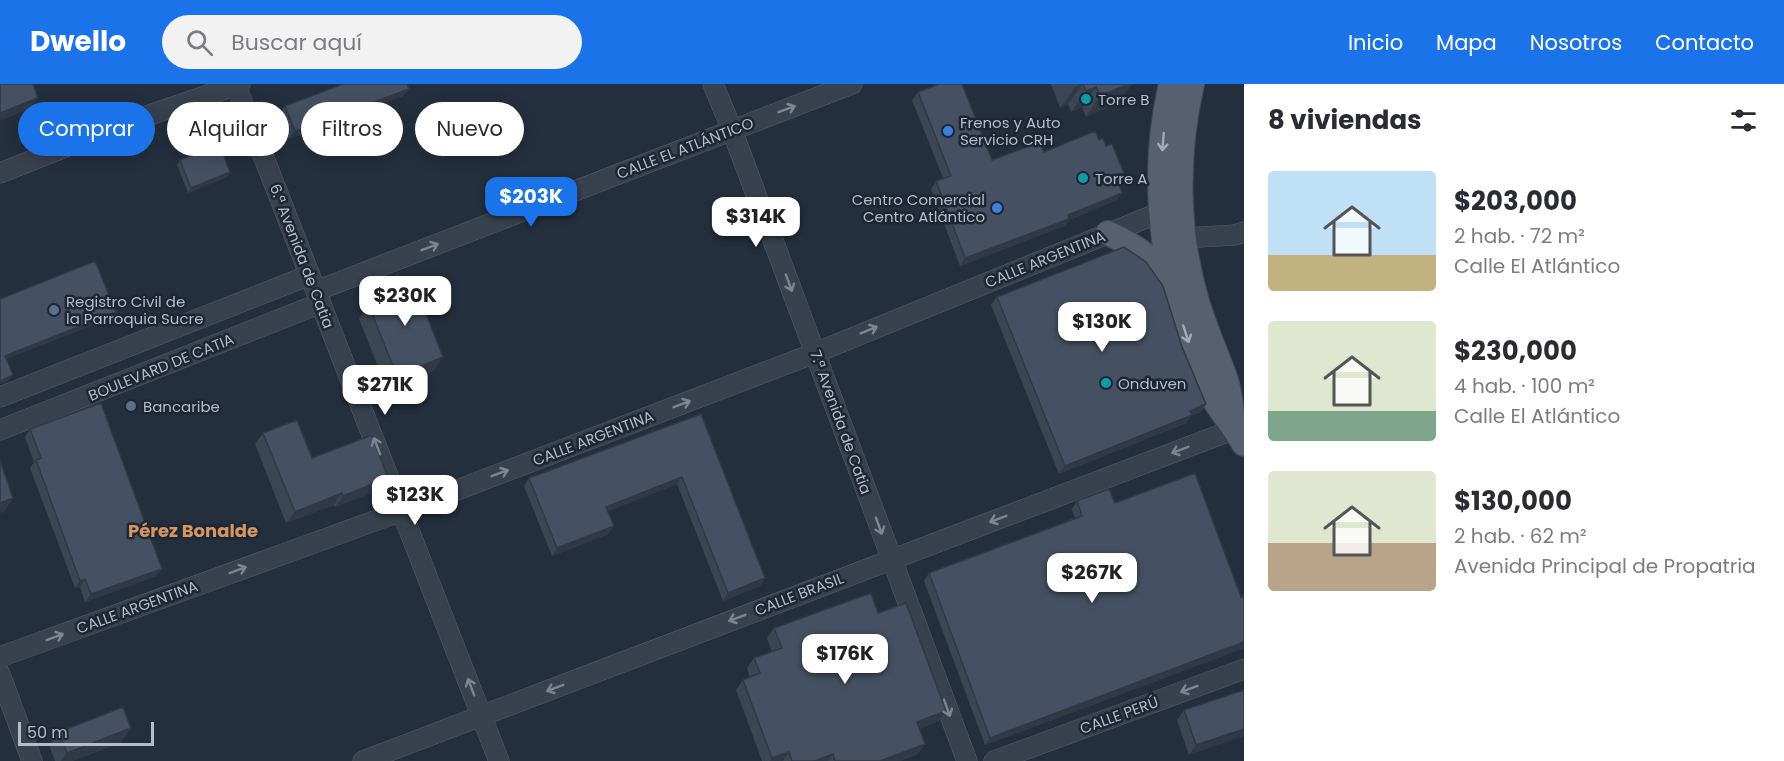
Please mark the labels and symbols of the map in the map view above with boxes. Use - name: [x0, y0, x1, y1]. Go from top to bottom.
- place label: Torre B: [1098, 89, 1149, 110]
- marker: Torre B: [1079, 92, 1093, 106]
- one-way arrow: [777, 103, 795, 114]
- street label: CALLE EL ATLÁNTICO: [614, 112, 757, 184]
- place label: Frenos y Auto Servicio CRH: [960, 112, 1061, 150]
- marker: Frenos y Auto Servicio CRH: [941, 124, 955, 138]
- one-way arrow: [1157, 131, 1168, 151]
- place label: Torre A: [1095, 168, 1147, 189]
- marker: Torre A: [1076, 171, 1090, 185]
- pin: $203K: [489, 177, 573, 228]
- street label: 6.ª Avenida de Catia: [265, 181, 339, 331]
- place label: Centro Comercial Centro Atlántico: [852, 189, 985, 227]
- pin: $314K: [714, 197, 798, 248]
- marker: Centro Comercial Centro Atlántico: [990, 201, 1004, 215]
- street label: CALLE ARGENTINA: [982, 225, 1108, 293]
- one-way arrow: [420, 241, 439, 252]
- one-way arrow: [784, 273, 795, 292]
- pin: $230K: [363, 276, 447, 327]
- place label: Registro Civil de la Parroquia Sucre: [66, 291, 203, 329]
- pin: $130K: [1060, 302, 1144, 353]
- marker: Registro Civil de la Parroquia Sucre: [47, 303, 61, 317]
- one-way arrow: [859, 324, 878, 335]
- one-way arrow: [1181, 324, 1192, 343]
- street label: BOULEVARD DE CATIA: [85, 328, 237, 406]
- street label: 7.ª Avenida de Catia: [805, 347, 877, 497]
- pin: $271K: [343, 365, 427, 416]
- place label: Onduven: [1118, 373, 1186, 394]
- marker: Onduven: [1099, 376, 1113, 390]
- place label: Bancaribe: [143, 396, 220, 417]
- one-way arrow: [672, 397, 691, 408]
- marker: Bancaribe: [124, 399, 138, 413]
- street label: CALLE ARGENTINA: [530, 405, 656, 471]
- one-way arrow: [371, 438, 382, 456]
- one-way arrow: [1171, 445, 1190, 456]
- one-way arrow: [490, 467, 508, 478]
- pin: $123K: [373, 475, 457, 526]
- one-way arrow: [989, 514, 1008, 525]
- one-way arrow: [875, 516, 886, 535]
- district label: Pérez Bonalde: [128, 518, 258, 543]
- pin: $267K: [1050, 553, 1134, 604]
- one-way arrow: [228, 564, 247, 575]
- street label: CALLE BRASIL: [751, 567, 847, 621]
- street label: CALLE ARGENTINA: [73, 575, 201, 639]
- one-way arrow: [728, 613, 747, 624]
- one-way arrow: [45, 631, 64, 642]
- pin: $176K: [803, 634, 887, 685]
- one-way arrow: [465, 678, 476, 696]
- one-way arrow: [546, 683, 565, 694]
- one-way arrow: [1180, 684, 1199, 695]
- street label: CALLE PERÚ: [1077, 691, 1161, 739]
- one-way arrow: [942, 699, 953, 717]
- scale bar: [18, 719, 154, 746]

